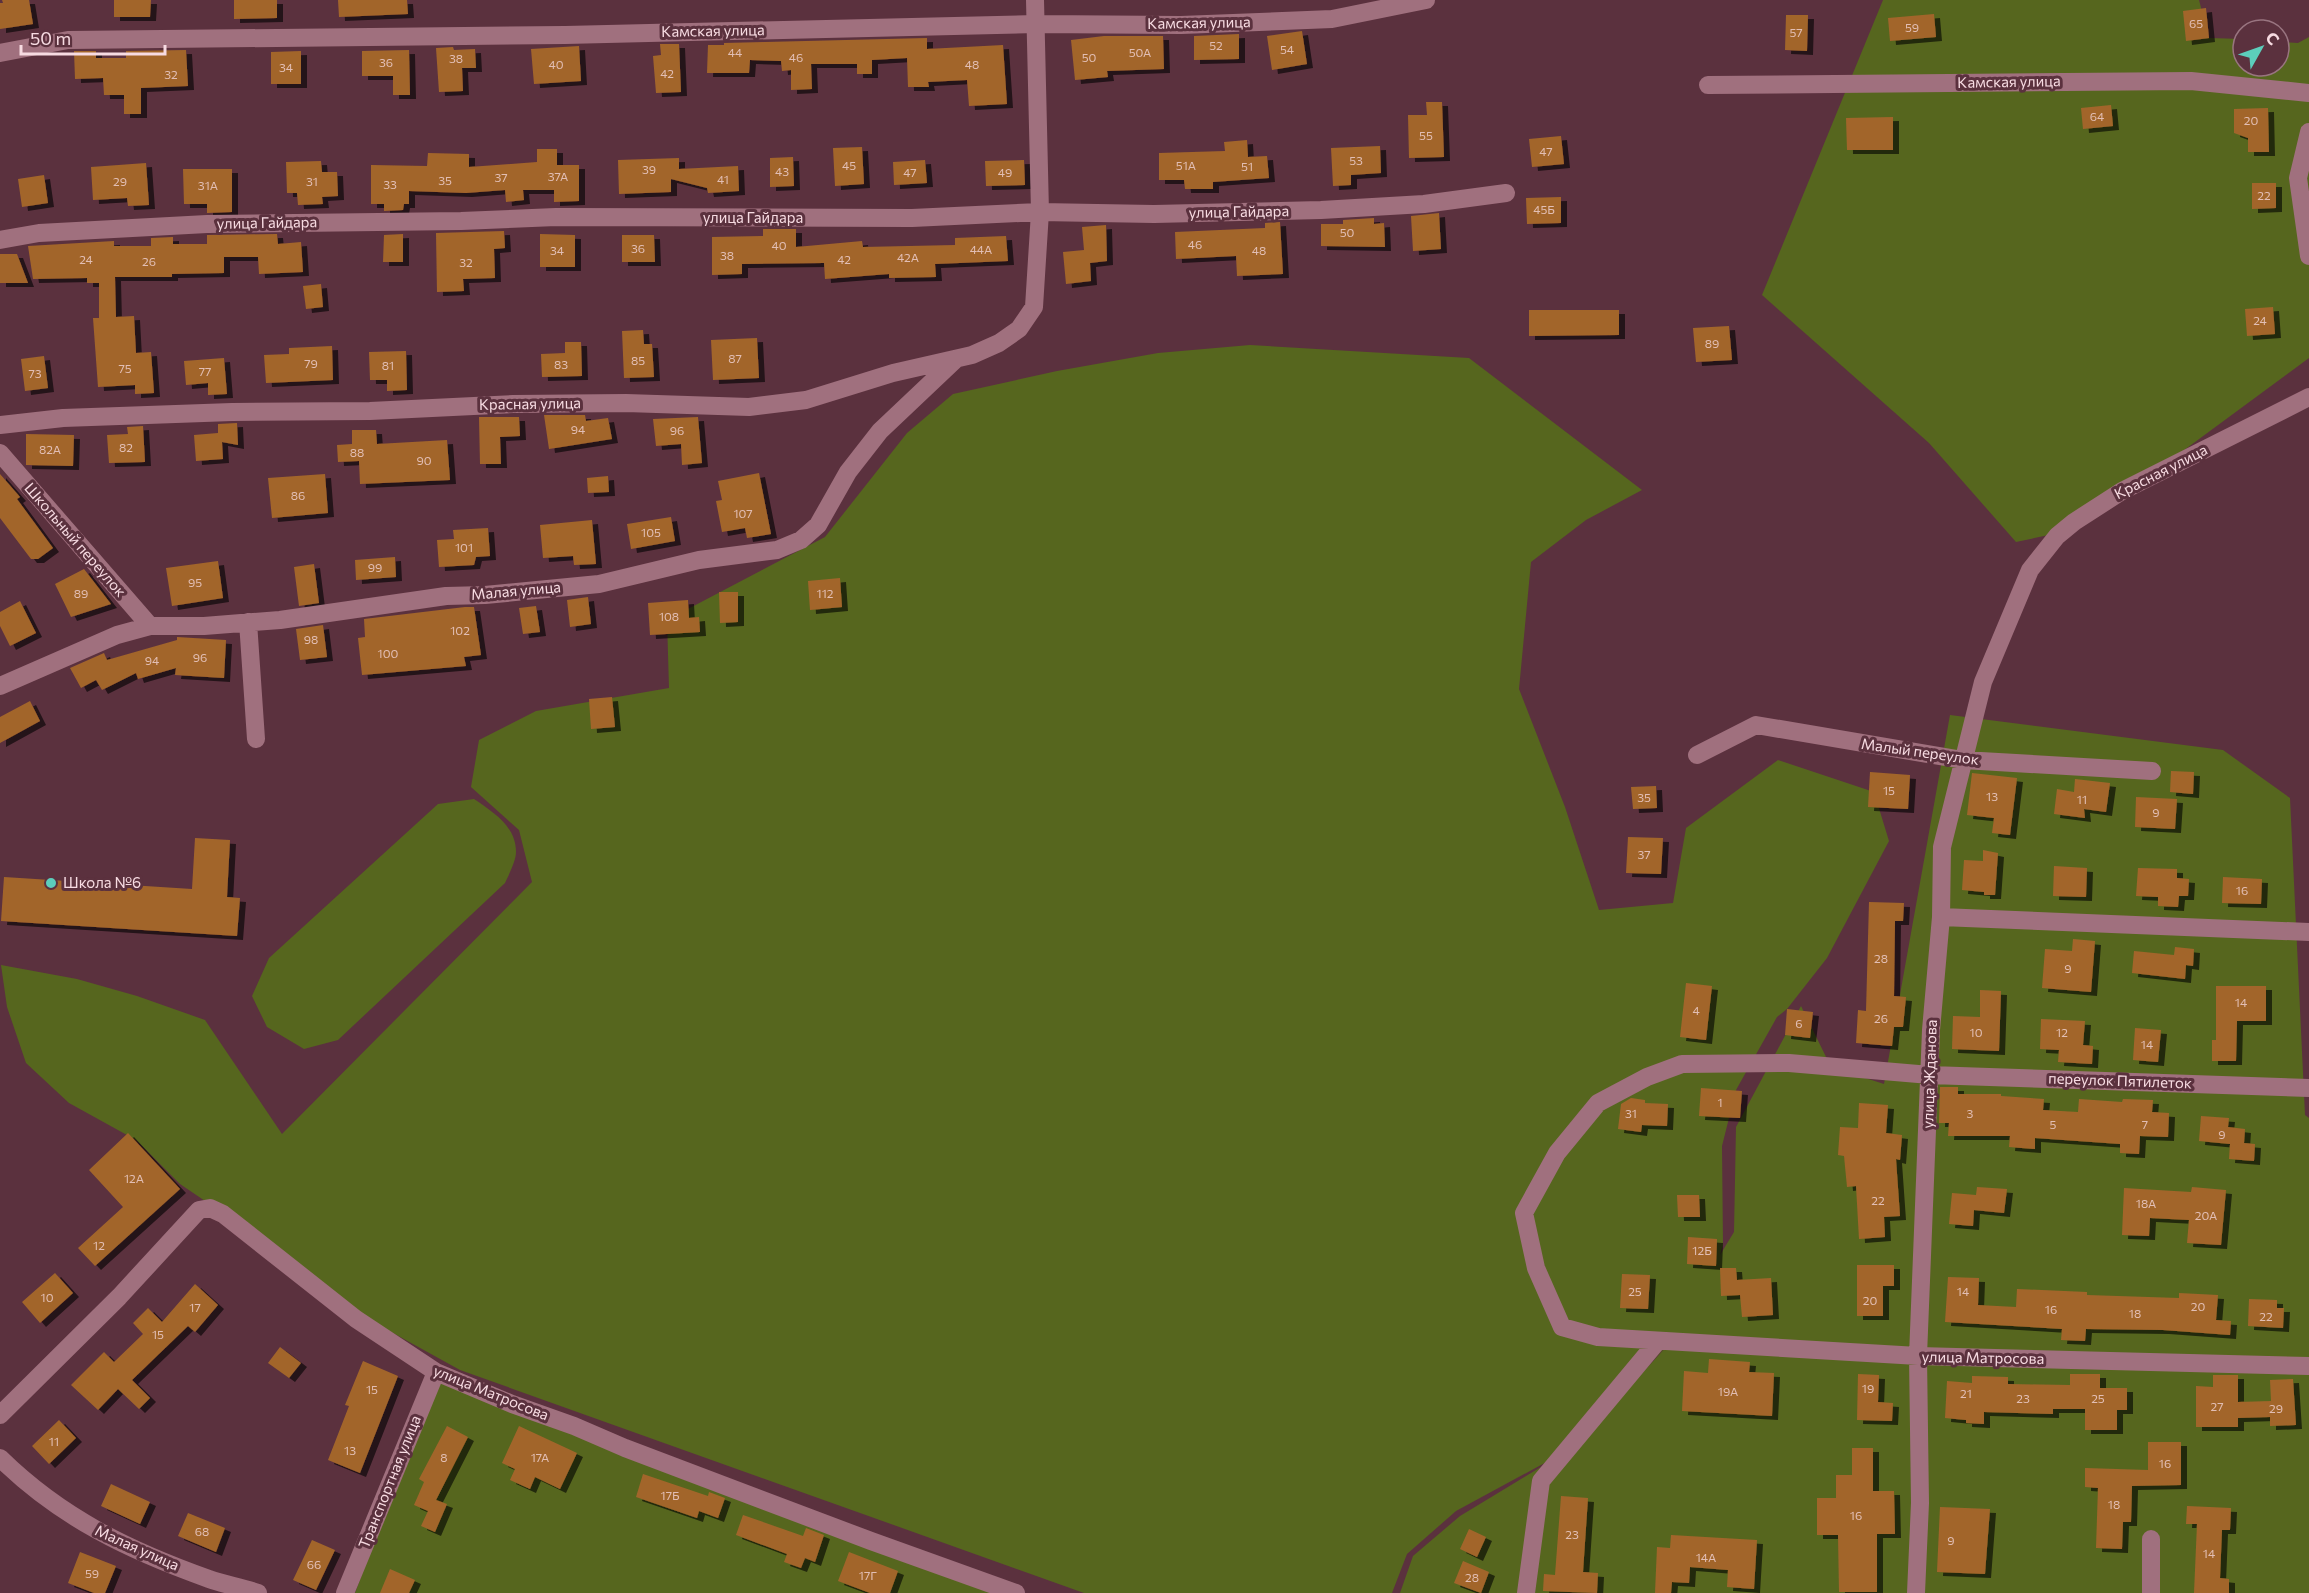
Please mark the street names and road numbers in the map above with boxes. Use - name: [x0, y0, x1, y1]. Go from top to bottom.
- street label: Камская улица: [1147, 12, 1251, 32]
- street label: Камская улица: [661, 20, 765, 40]
- street label: Камская улица: [1957, 71, 2061, 91]
- street label: улица Гайдара: [1189, 201, 1289, 221]
- street label: улица Гайдара: [703, 208, 803, 226]
- street label: улица Гайдара: [217, 212, 317, 232]
- street label: Красная улица: [479, 393, 581, 413]
- street label: Красная улица: [2111, 440, 2210, 502]
- street label: Школьный переулок: [21, 479, 130, 600]
- street label: Малая улица: [470, 577, 562, 603]
- street label: Малый переулок: [1860, 734, 1980, 768]
- street label: улица Жданова: [1918, 1019, 1940, 1129]
- street label: переулок Пятилеток: [2048, 1068, 2192, 1092]
- street label: улица Матросова: [1921, 1347, 2045, 1367]
- street label: улица Матросова: [431, 1361, 552, 1423]
- street label: Транспортная улица: [354, 1412, 424, 1551]
- street label: Малая улица: [93, 1521, 182, 1574]

